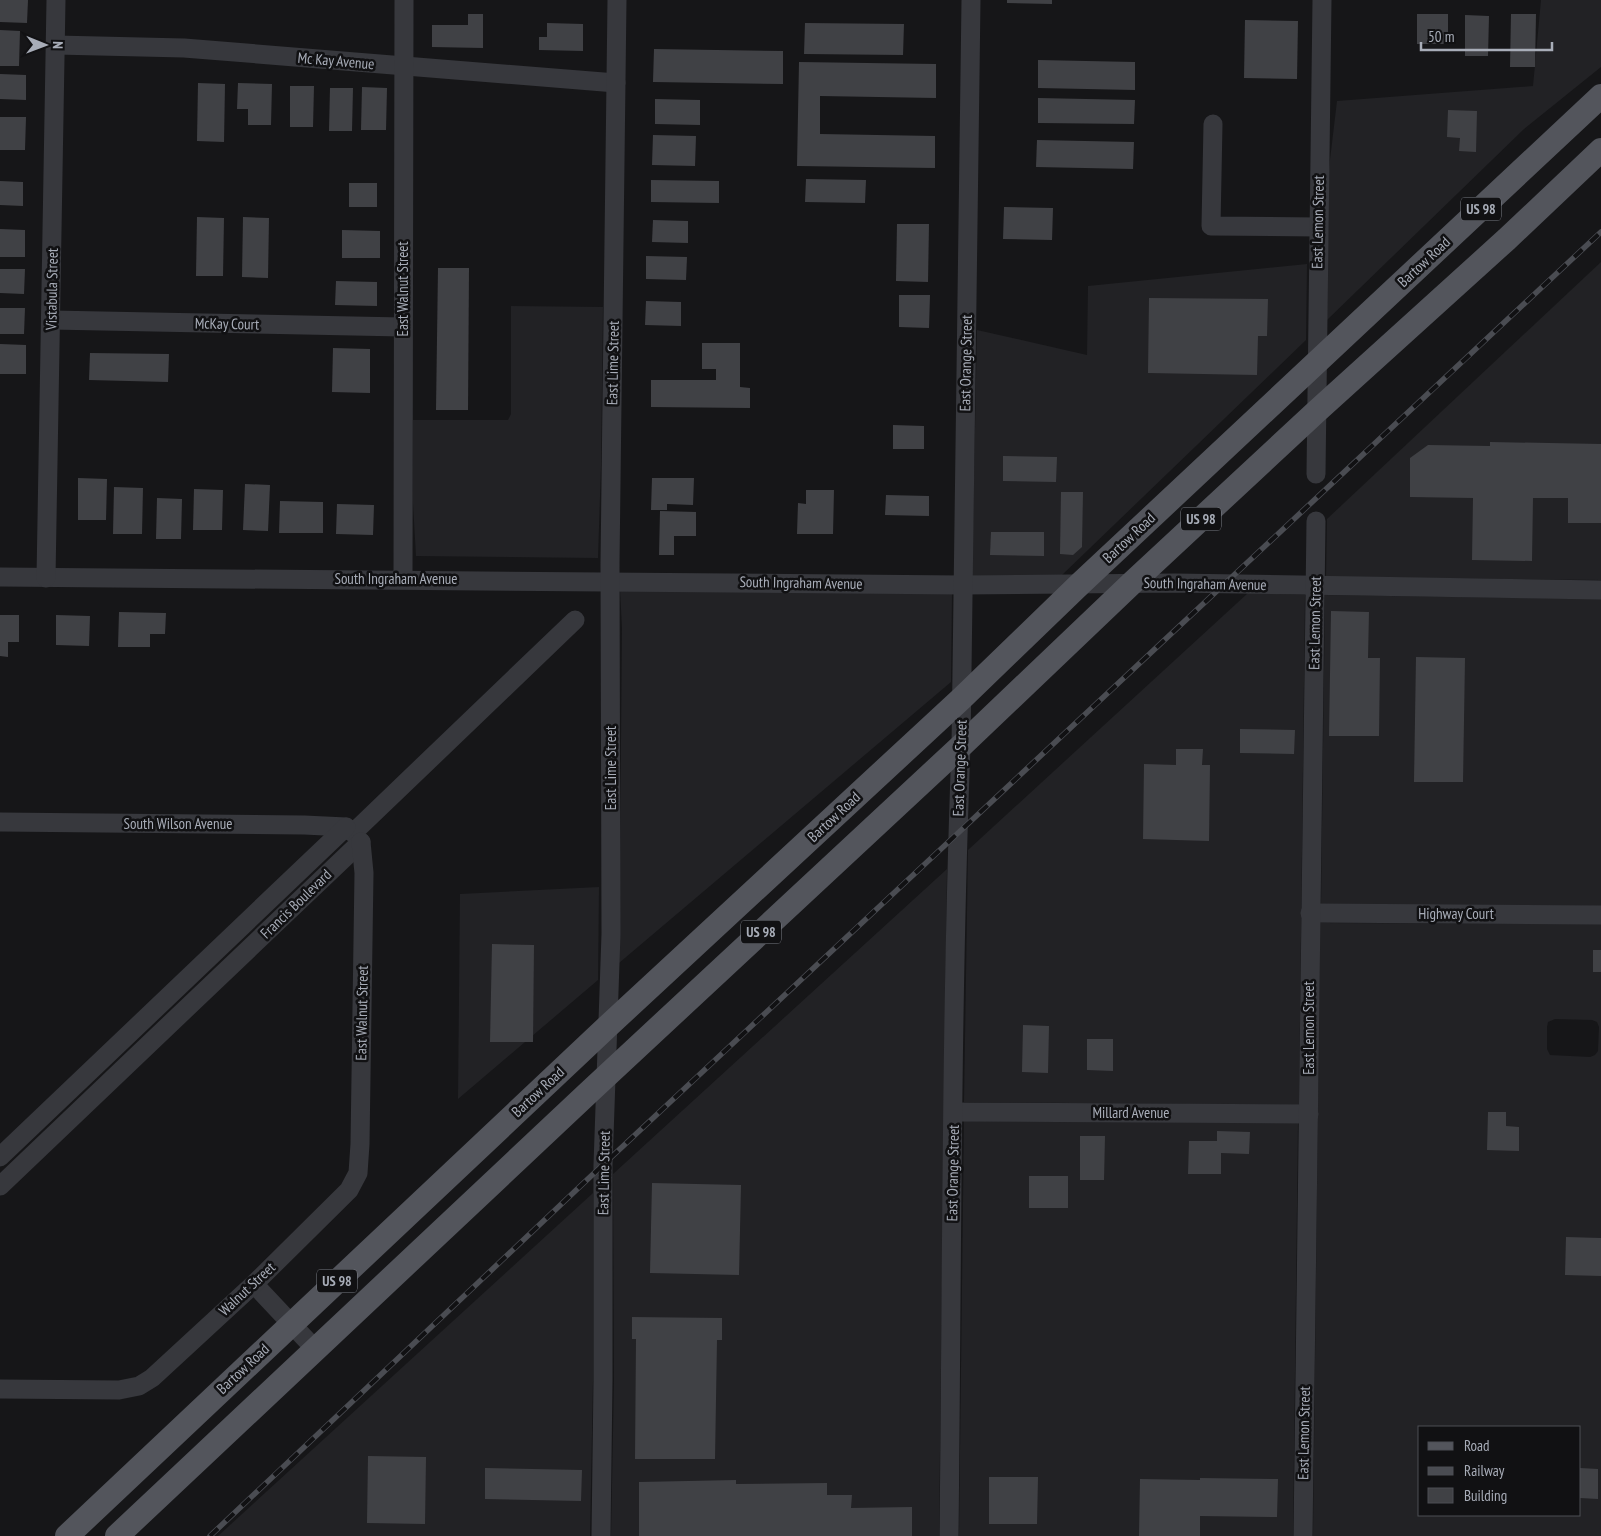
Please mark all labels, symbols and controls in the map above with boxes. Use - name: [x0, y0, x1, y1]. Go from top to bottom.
- north arrow: [20, 20, 70, 70]
- scale bar: [1421, 20, 1552, 52]
- text: 50 m: [1428, 27, 1454, 46]
- text: N: [49, 41, 67, 49]
- street label: Mc Kay Avenue: [297, 48, 375, 73]
- street label: East Lemon Street: [1307, 175, 1328, 269]
- road number: US 98: [1461, 198, 1501, 220]
- street label: Bartow Road: [1393, 232, 1454, 291]
- street label: East Walnut Street: [393, 241, 412, 337]
- street label: Vistabula Street: [41, 248, 62, 331]
- street label: McKay Court: [195, 313, 259, 334]
- street label: East Orange Street: [955, 315, 976, 411]
- street label: East Lime Street: [602, 321, 623, 405]
- street label: Bartow Road: [1098, 508, 1159, 567]
- road number: US 98: [1181, 508, 1221, 530]
- street label: South Ingraham Avenue: [334, 569, 458, 588]
- street label: South Ingraham Avenue: [739, 572, 863, 593]
- street label: South Ingraham Avenue: [1143, 573, 1267, 594]
- street label: East Lemon Street: [1304, 576, 1325, 670]
- street label: East Orange Street: [948, 719, 971, 817]
- street label: East Lime Street: [601, 726, 620, 810]
- street label: Bartow Road: [803, 787, 864, 846]
- street label: South Wilson Avenue: [124, 814, 232, 833]
- street label: Francis Boulevard: [256, 865, 335, 942]
- street label: Highway Court: [1418, 904, 1494, 923]
- road number: US 98: [741, 920, 781, 944]
- street label: East Walnut Street: [351, 965, 372, 1061]
- street label: East Lemon Street: [1299, 981, 1318, 1075]
- street label: Bartow Road: [507, 1062, 568, 1121]
- street label: Millard Avenue: [1092, 1103, 1170, 1122]
- street label: East Orange Street: [942, 1125, 963, 1221]
- street label: East Lime Street: [593, 1131, 614, 1215]
- street label: Walnut Street: [214, 1258, 279, 1320]
- road number: US 98: [317, 1270, 357, 1292]
- street label: Bartow Road: [212, 1339, 273, 1398]
- street label: East Lemon Street: [1293, 1386, 1314, 1480]
- legend: [1418, 1426, 1581, 1516]
- text: Road: [1464, 1436, 1490, 1455]
- text: Railway: [1464, 1461, 1505, 1480]
- text: Building: [1464, 1486, 1507, 1505]

